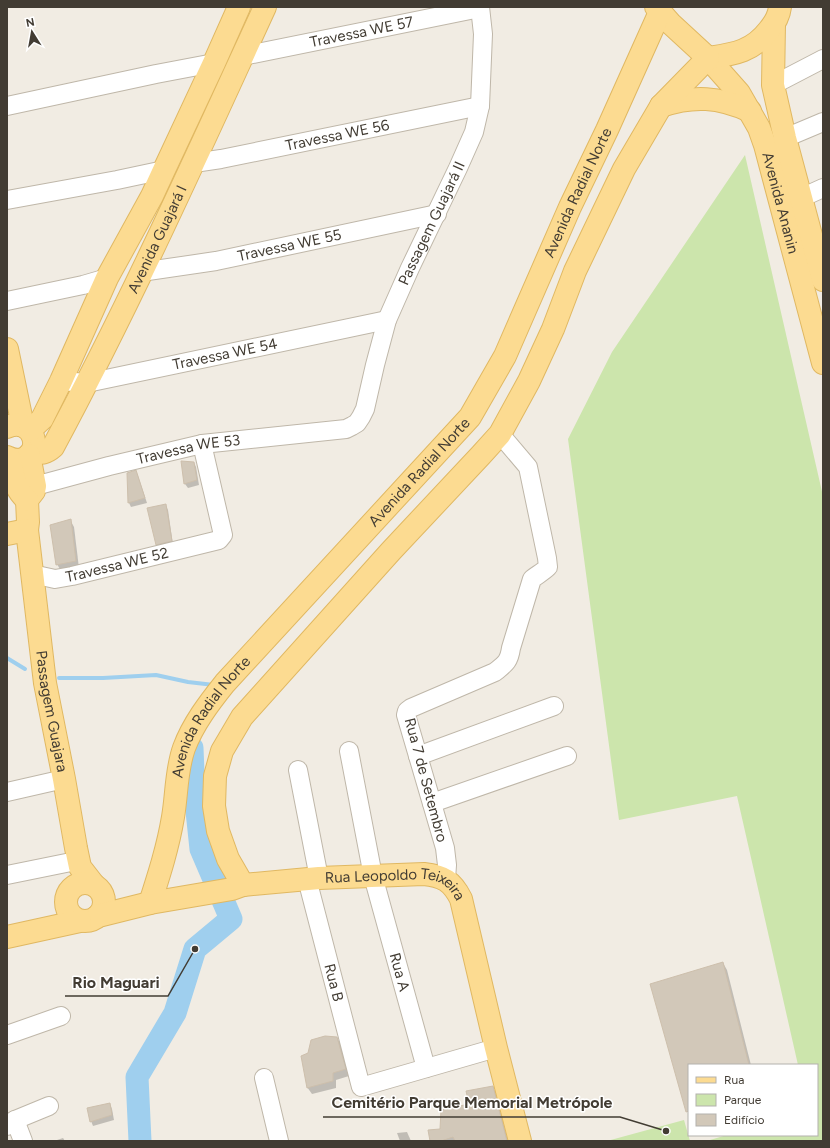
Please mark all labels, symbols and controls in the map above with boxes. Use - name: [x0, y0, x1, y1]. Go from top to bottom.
- north arrow: [12, 12, 52, 52]
- street label: Travessa WE 57: [308, 13, 415, 51]
- text: N: [25, 15, 36, 30]
- street label: Travessa WE 56: [284, 116, 391, 155]
- street label: Avenida Radial Norte: [540, 125, 616, 260]
- street label: Avenida Ananin: [758, 150, 803, 256]
- street label: Passagem Guajará II: [395, 159, 469, 288]
- street label: Avenida Guajará I: [124, 182, 191, 296]
- street label: Travessa WE 55: [236, 226, 343, 265]
- street label: Travessa WE 54: [171, 334, 279, 374]
- street label: Avenida Radial Norte: [365, 414, 474, 530]
- street label: Travessa WE 53: [135, 431, 241, 468]
- street label: Travessa WE 52: [64, 544, 170, 586]
- street label: Passagem Guajara: [32, 649, 71, 773]
- street label: Avenida Radial Norte: [169, 652, 254, 779]
- street label: Rua 7 de Setembro: [401, 716, 451, 844]
- street label: Rua Leopoldo Teixeira: [325, 865, 469, 903]
- street label: Rua A: [386, 951, 413, 993]
- street label: Rua B: [320, 962, 347, 1003]
- callout: Rio Maguari: [65, 968, 168, 996]
- text: Rio Maguari: [72, 973, 160, 992]
- legend: [688, 1064, 818, 1136]
- text: Rua: [724, 1073, 744, 1087]
- callout: Cemitério Parque Memorial Metrópole: [323, 1089, 620, 1117]
- text: Cemitério Parque Memorial Metrópole: [332, 1093, 613, 1112]
- text: Parque: [724, 1093, 762, 1107]
- text: Edifício: [724, 1113, 764, 1127]

